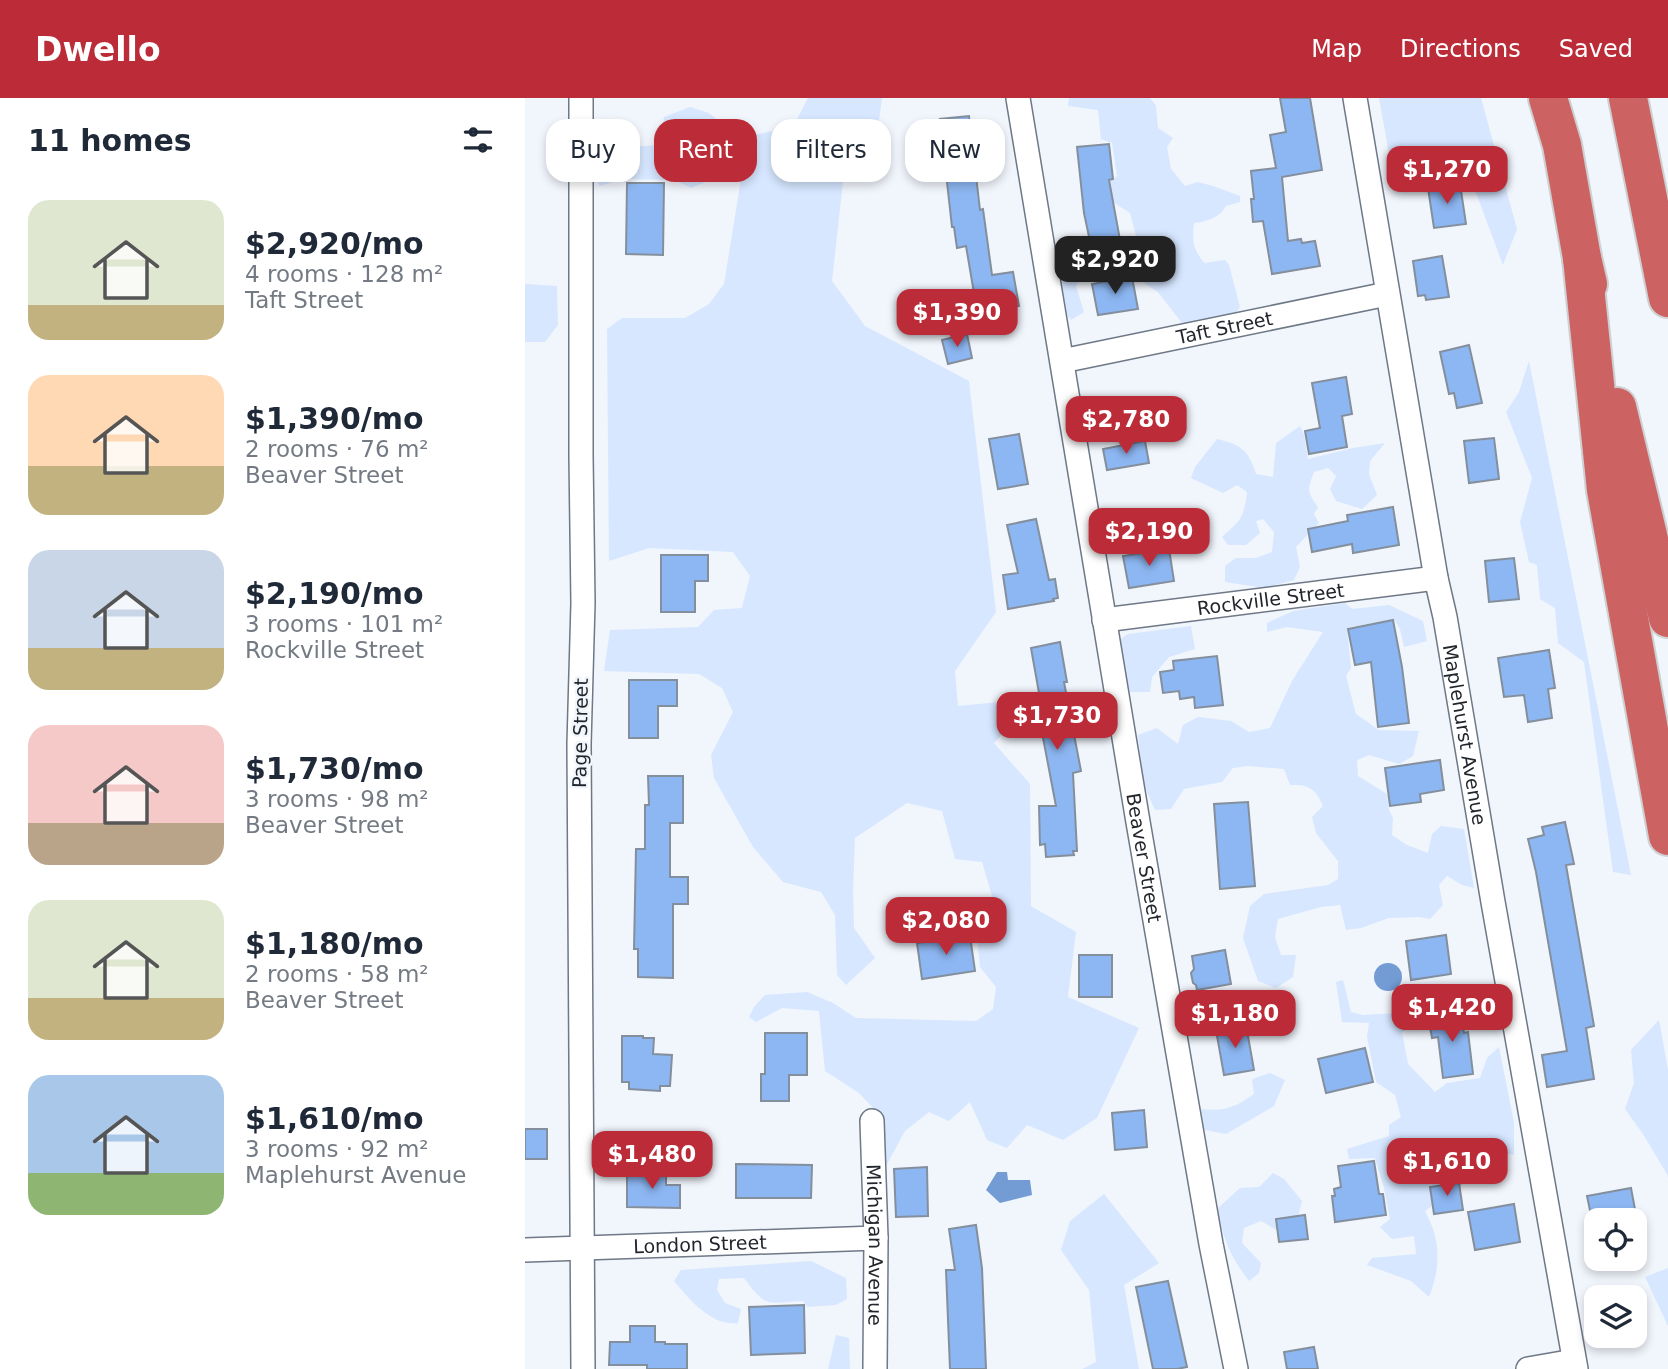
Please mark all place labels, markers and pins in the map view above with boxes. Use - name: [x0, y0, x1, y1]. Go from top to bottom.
- pin: $1,270: [1390, 146, 1504, 206]
- pin: $2,920: [1058, 236, 1172, 296]
- pin: $1,390: [900, 289, 1014, 349]
- pin: $2,780: [1069, 396, 1183, 456]
- pin: $2,190: [1092, 508, 1206, 568]
- pin: $1,730: [1000, 692, 1114, 752]
- pin: $2,080: [889, 898, 1003, 957]
- pin: $1,420: [1395, 984, 1509, 1044]
- pin: $1,180: [1178, 990, 1292, 1050]
- pin: $1,480: [595, 1132, 709, 1191]
- pin: $1,610: [1390, 1138, 1504, 1198]

